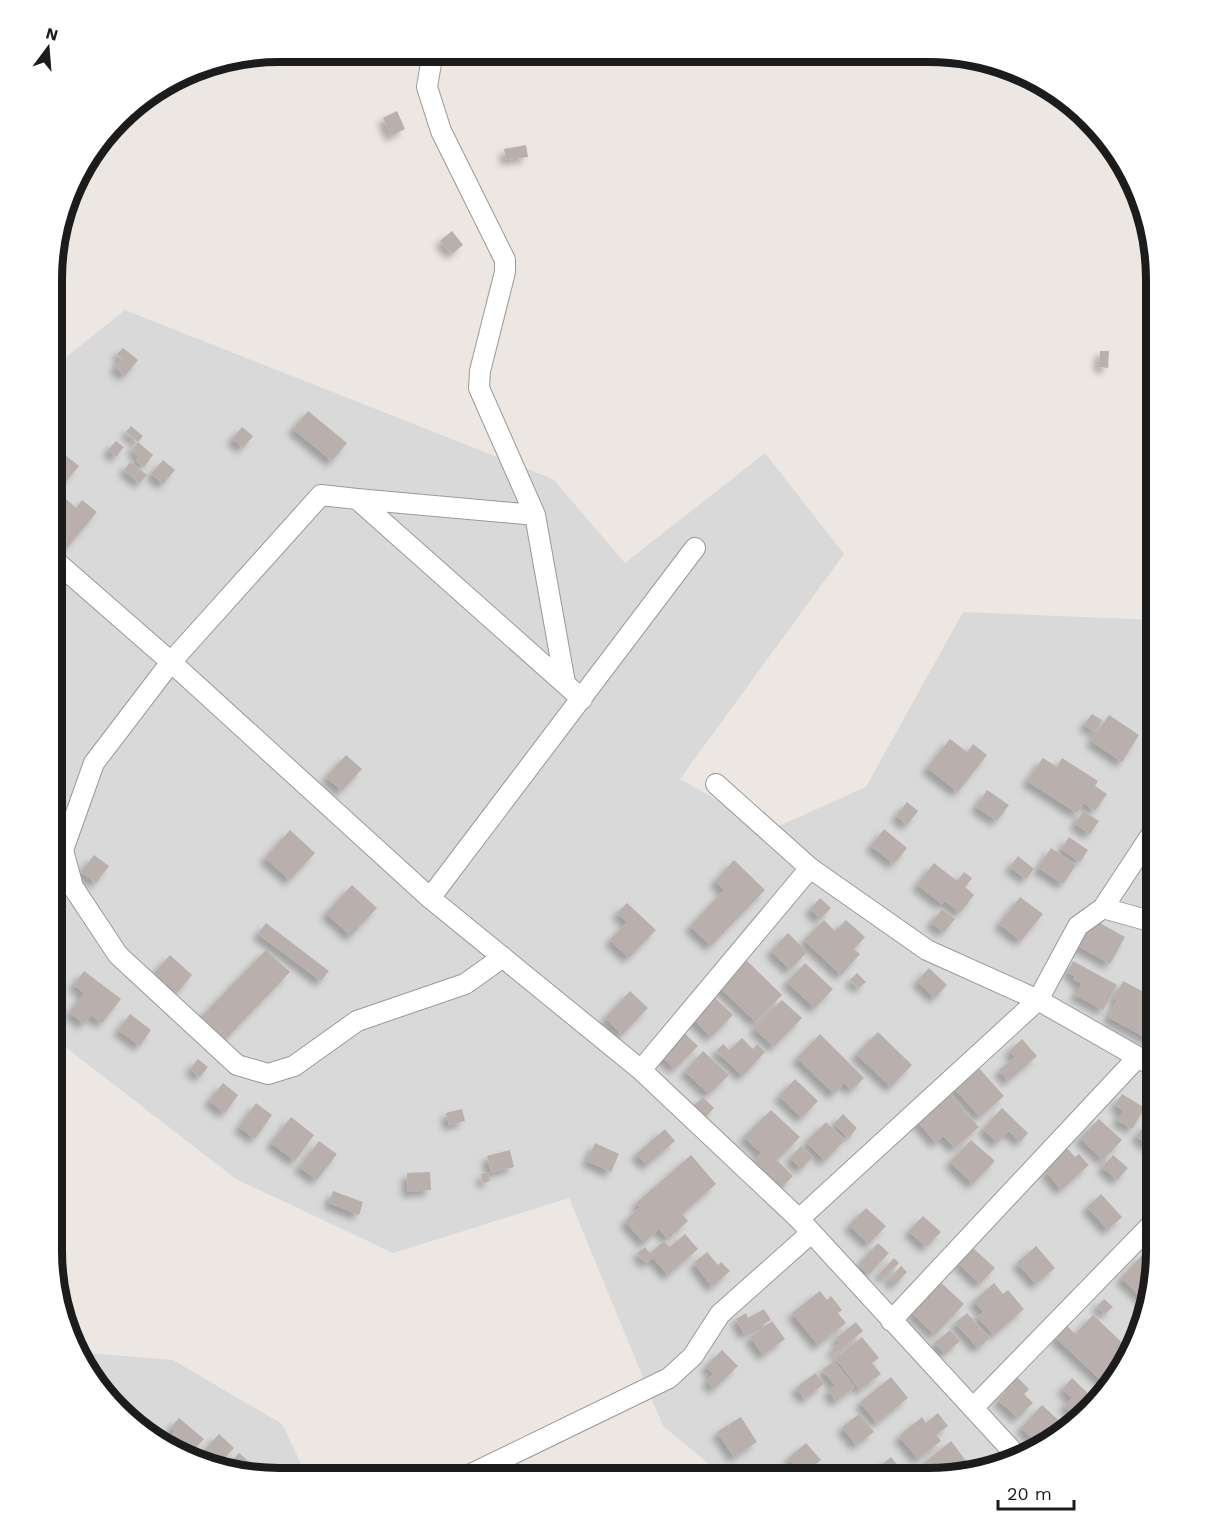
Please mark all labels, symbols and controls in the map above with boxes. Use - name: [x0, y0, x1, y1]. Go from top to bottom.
- north arrow: [18, 18, 78, 78]
- text: N: [44, 23, 60, 45]
- scale bar: [998, 1473, 1074, 1511]
- text: 20 m: [1007, 1483, 1052, 1504]

